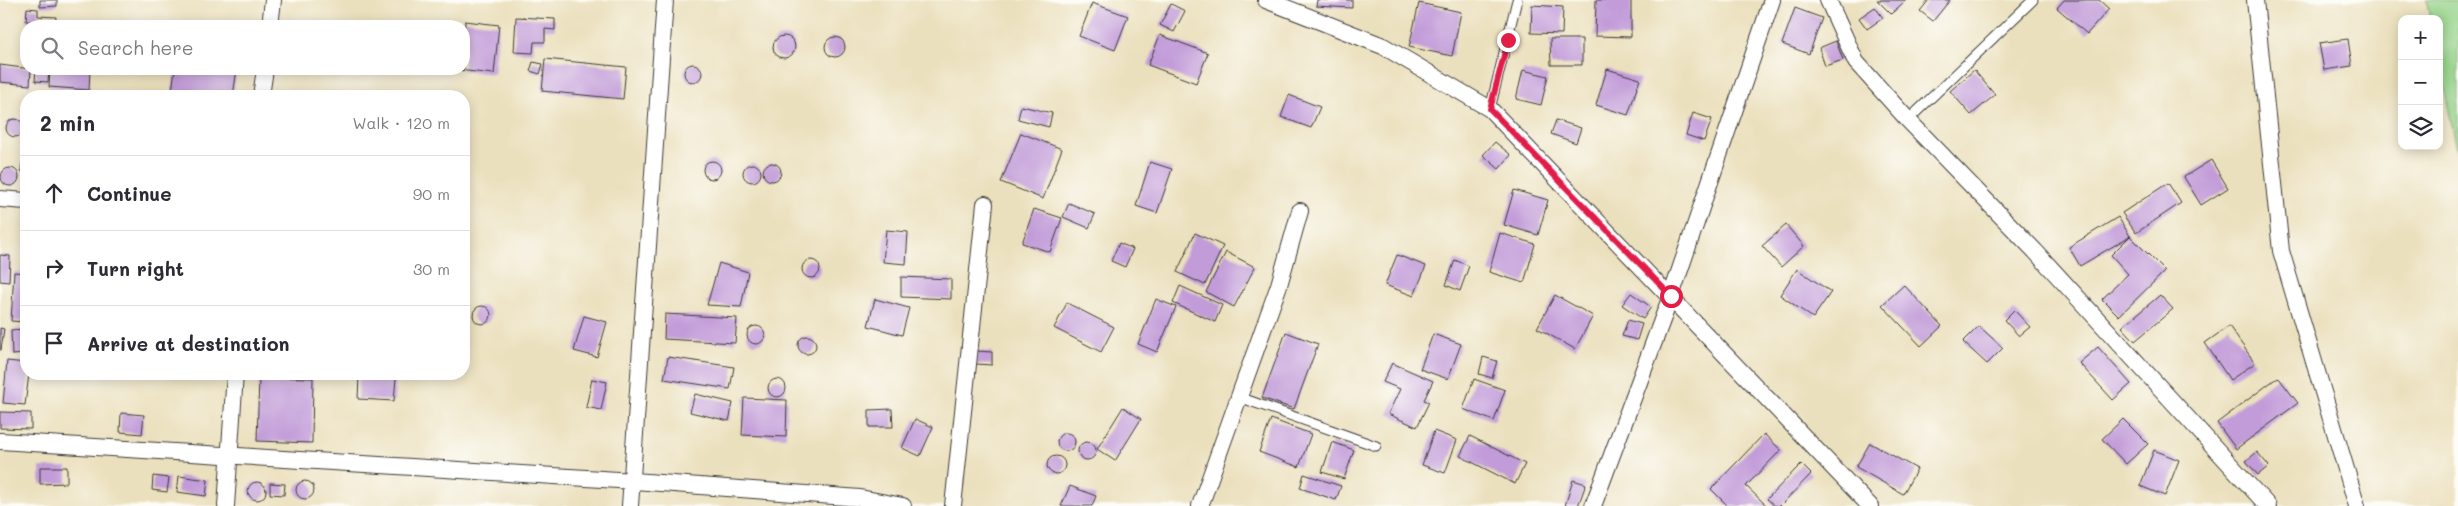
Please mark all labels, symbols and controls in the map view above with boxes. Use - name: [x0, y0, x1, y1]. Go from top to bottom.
- map controls: [2398, 15, 2443, 150]
- button: +: [2398, 15, 2443, 60]
- search box: [20, 20, 470, 75]
- route end: [1497, 29, 1520, 52]
- icon: search: [38, 34, 66, 62]
- text: Search here: [78, 35, 194, 60]
- button: −: [2398, 60, 2443, 105]
- button: layers: [2398, 105, 2443, 150]
- text: 2 min: [40, 109, 95, 136]
- text: Walk · 120 m: [352, 112, 450, 133]
- icon: ahead: [40, 179, 68, 207]
- text: Continue: [87, 181, 172, 206]
- text: 90 m: [413, 183, 450, 204]
- icon: right: [40, 254, 68, 282]
- text: Turn right: [87, 256, 184, 281]
- text: 30 m: [413, 258, 450, 279]
- route start: [1660, 285, 1683, 308]
- icon: arrive: [40, 329, 68, 357]
- text: Arrive at destination: [87, 331, 290, 356]

